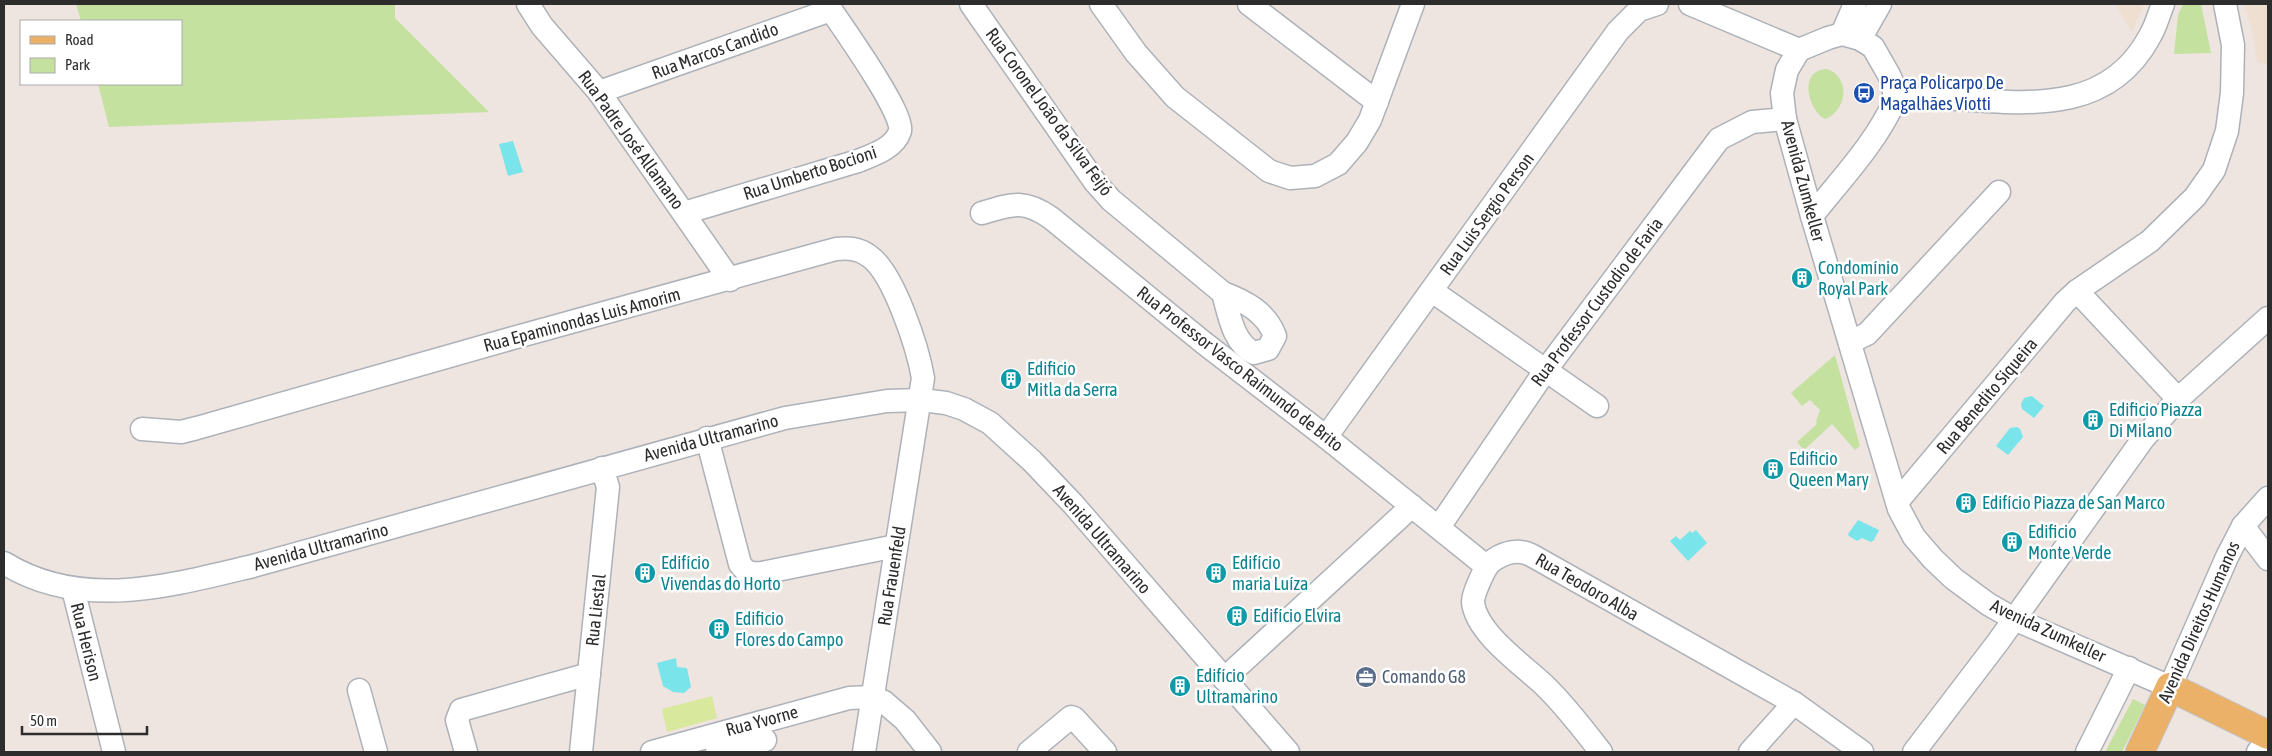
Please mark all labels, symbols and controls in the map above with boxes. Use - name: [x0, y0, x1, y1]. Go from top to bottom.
- street label: Rua Marcos Candido: [649, 18, 781, 83]
- legend: [20, 20, 182, 85]
- street label: Rua Coronel João da Silva Feijó: [982, 24, 1117, 200]
- text: Road: [65, 31, 94, 48]
- text: Park: [65, 56, 90, 73]
- street label: Rua Padre José Allamano: [574, 66, 689, 213]
- place label: Praça Policarpo De Magalhães Viotti: [1880, 72, 2004, 114]
- bus stop icon: Praça Policarpo De Magalhães Viotti: [1852, 81, 1876, 105]
- street label: Avenida Zumkeller: [1777, 118, 1830, 245]
- street label: Rua Umberto Bocioni: [741, 141, 879, 204]
- street label: Rua Luis Sergio Person: [1435, 148, 1538, 279]
- street label: Rua Professor Custodio de Faria: [1526, 213, 1667, 390]
- place label: Condomínio Royal Park: [1818, 257, 1899, 299]
- building icon: Condomínio Royal Park: [1790, 266, 1814, 290]
- street label: Rua Professor Vasco Raimundo de Brito: [1133, 282, 1348, 456]
- street label: Rua Epaminondas Luis Amorim: [481, 283, 683, 356]
- street label: Rua Benedito Siqueira: [1932, 333, 2041, 458]
- place label: Edificio Mitla da Serra: [1027, 358, 1118, 400]
- building icon: Edificio Mitla da Serra: [999, 367, 1023, 391]
- place label: Edificio Piazza Di Milano: [2109, 399, 2202, 441]
- building icon: Edificio Piazza Di Milano: [2081, 408, 2105, 432]
- street label: Avenida Ultramarino: [641, 409, 780, 466]
- place label: Edificio Queen Mary: [1789, 448, 1869, 490]
- building icon: Edificio Queen Mary: [1761, 457, 1785, 481]
- street label: Avenida Ultramarino: [1049, 480, 1156, 598]
- building icon: Edifício Piazza de San Marco: [1954, 491, 1978, 515]
- place label: Edifício Piazza de San Marco: [1982, 492, 2165, 513]
- street label: Avenida Ultramarino: [251, 518, 390, 575]
- place label: Edificio Monte Verde: [2028, 521, 2111, 563]
- street label: Rua Frauenfeld: [873, 525, 910, 627]
- building icon: Edificio Monte Verde: [2000, 530, 2024, 554]
- street label: Avenida Direitos Humanos: [2153, 538, 2244, 706]
- street label: Rua Teodoro Alba: [1532, 549, 1643, 625]
- place label: Edifício Vivendas do Horto: [661, 552, 781, 594]
- place label: Edifício maria Luíza: [1232, 552, 1308, 594]
- building icon: Edifício Vivendas do Horto: [633, 561, 657, 585]
- building icon: Edifício maria Luíza: [1204, 561, 1228, 585]
- street label: Rua Liestal: [581, 573, 610, 647]
- street label: Avenida Zumkeller: [1987, 595, 2110, 667]
- street label: Rua Herison: [67, 600, 106, 683]
- building icon: Edifício Elvira: [1225, 604, 1249, 628]
- place label: Edifício Elvira: [1253, 605, 1341, 626]
- place label: Edificio Flores do Campo: [735, 608, 844, 650]
- building icon: Edificio Flores do Campo: [707, 617, 731, 641]
- place label: Edifício Ultramarino: [1196, 665, 1278, 707]
- office icon: Comando G8: [1354, 665, 1378, 689]
- place label: Comando G8: [1382, 666, 1466, 687]
- building icon: Edifício Ultramarino: [1168, 674, 1192, 698]
- street label: Rua Yvorne: [723, 701, 800, 740]
- scale bar: [22, 704, 148, 736]
- text: 50 m: [30, 712, 57, 729]

